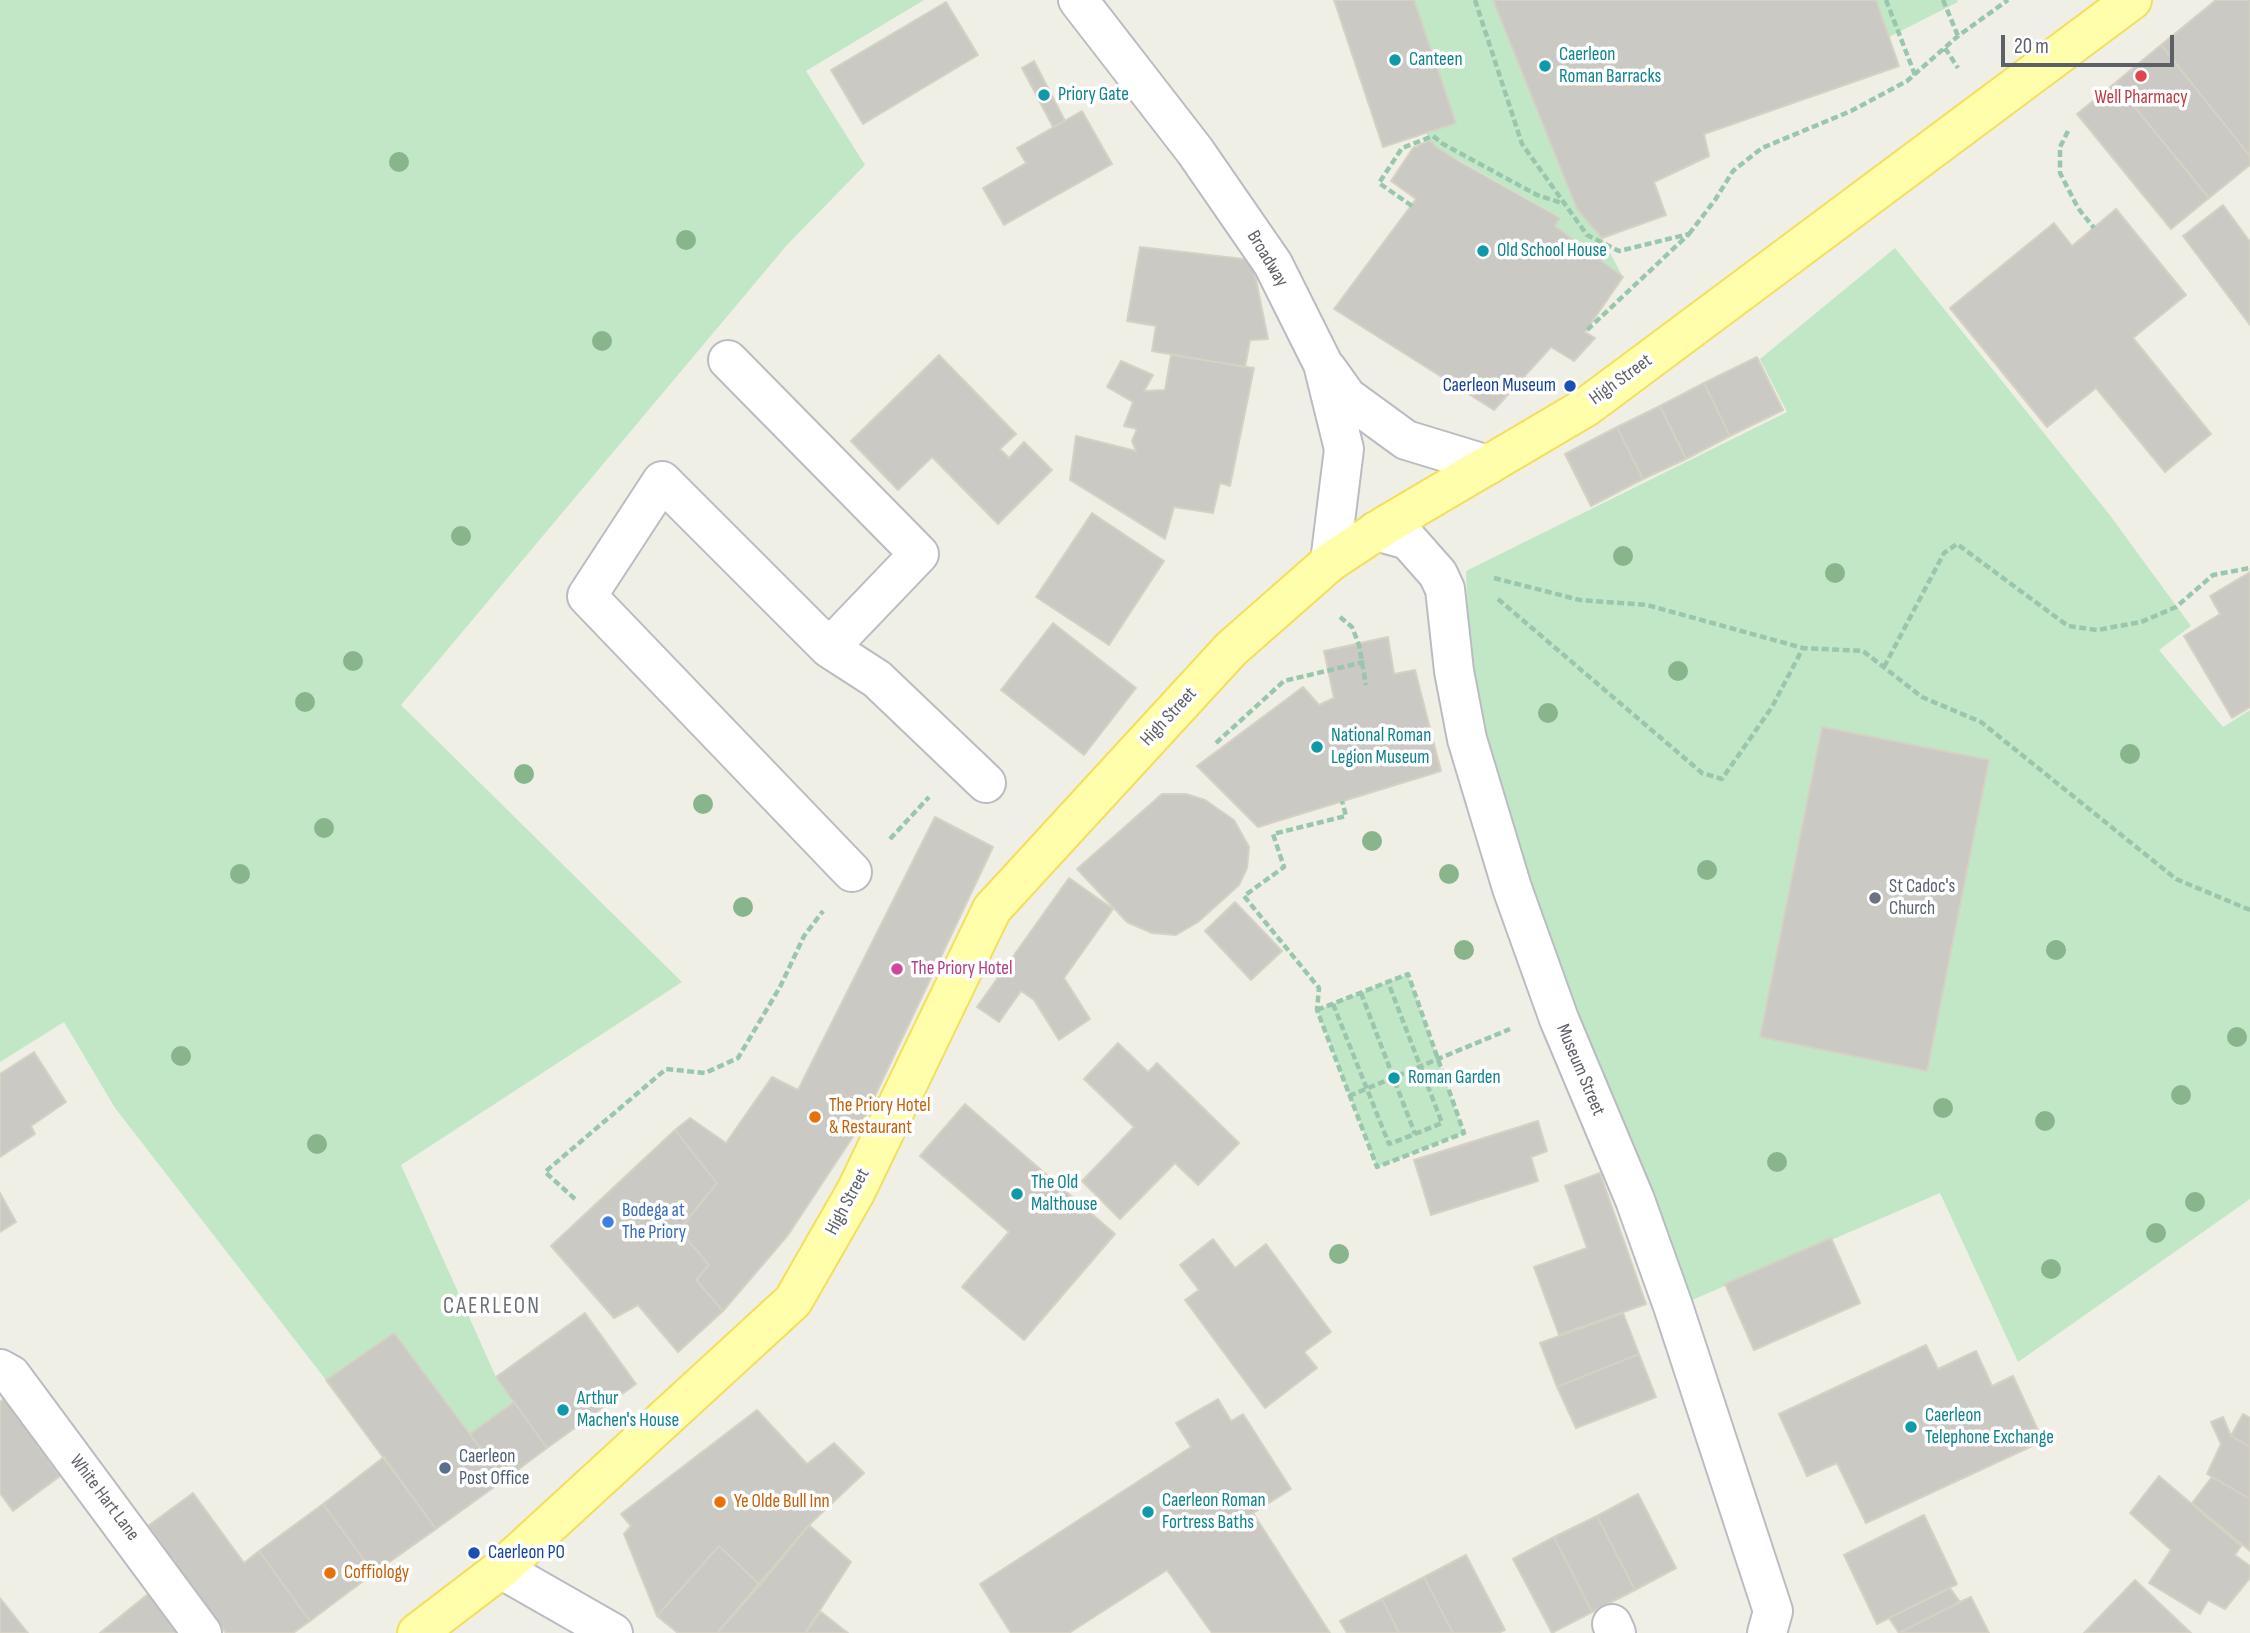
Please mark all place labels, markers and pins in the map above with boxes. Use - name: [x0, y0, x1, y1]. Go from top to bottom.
- place label: Caerleon Roman Barracks: [1559, 44, 1661, 88]
- place label: Canteen: [1409, 49, 1463, 71]
- marker: Canteen: [1387, 52, 1403, 68]
- marker: Caerleon Roman Barracks: [1537, 58, 1553, 74]
- marker: Well Pharmacy: [2133, 68, 2149, 84]
- place label: Priory Gate: [1058, 84, 1129, 106]
- marker: Priory Gate: [1036, 87, 1052, 103]
- place label: Well Pharmacy: [2094, 87, 2188, 109]
- place label: Old School House: [1497, 240, 1607, 262]
- marker: Old School House: [1475, 243, 1491, 259]
- place label: Caerleon Museum: [1443, 375, 1556, 397]
- marker: Caerleon Museum: [1562, 378, 1578, 394]
- place label: National Roman Legion Museum: [1331, 725, 1431, 769]
- marker: National Roman Legion Museum: [1309, 739, 1325, 755]
- place label: St Cadoc's Church: [1889, 876, 1955, 920]
- marker: St Cadoc's Church: [1867, 890, 1883, 906]
- place label: The Priory Hotel: [911, 958, 1013, 980]
- marker: The Priory Hotel: [889, 961, 905, 977]
- place label: Roman Garden: [1408, 1067, 1501, 1089]
- marker: Roman Garden: [1386, 1070, 1402, 1086]
- place label: The Priory Hotel & Restaurant: [829, 1095, 931, 1139]
- marker: The Priory Hotel & Restaurant: [807, 1109, 823, 1125]
- place label: The Old Malthouse: [1031, 1172, 1097, 1216]
- marker: The Old Malthouse: [1009, 1186, 1025, 1202]
- place label: Bodega at The Priory: [622, 1200, 686, 1244]
- marker: Bodega at The Priory: [600, 1214, 616, 1230]
- place label: Arthur Machen's House: [577, 1388, 679, 1432]
- marker: Arthur Machen's House: [555, 1402, 571, 1418]
- place label: Caerleon Telephone Exchange: [1925, 1405, 2054, 1449]
- marker: Caerleon Telephone Exchange: [1903, 1419, 1919, 1435]
- place label: Caerleon Post Office: [459, 1446, 529, 1490]
- marker: Caerleon Post Office: [437, 1460, 453, 1476]
- place label: Caerleon Roman Fortress Baths: [1162, 1490, 1266, 1534]
- place label: Ye Olde Bull Inn: [734, 1491, 830, 1513]
- marker: Ye Olde Bull Inn: [712, 1494, 728, 1510]
- marker: Caerleon Roman Fortress Baths: [1140, 1504, 1156, 1520]
- place label: Caerleon PO: [488, 1542, 565, 1564]
- marker: Caerleon PO: [466, 1545, 482, 1561]
- place label: Coffiology: [344, 1562, 409, 1584]
- marker: Coffiology: [322, 1565, 338, 1581]

